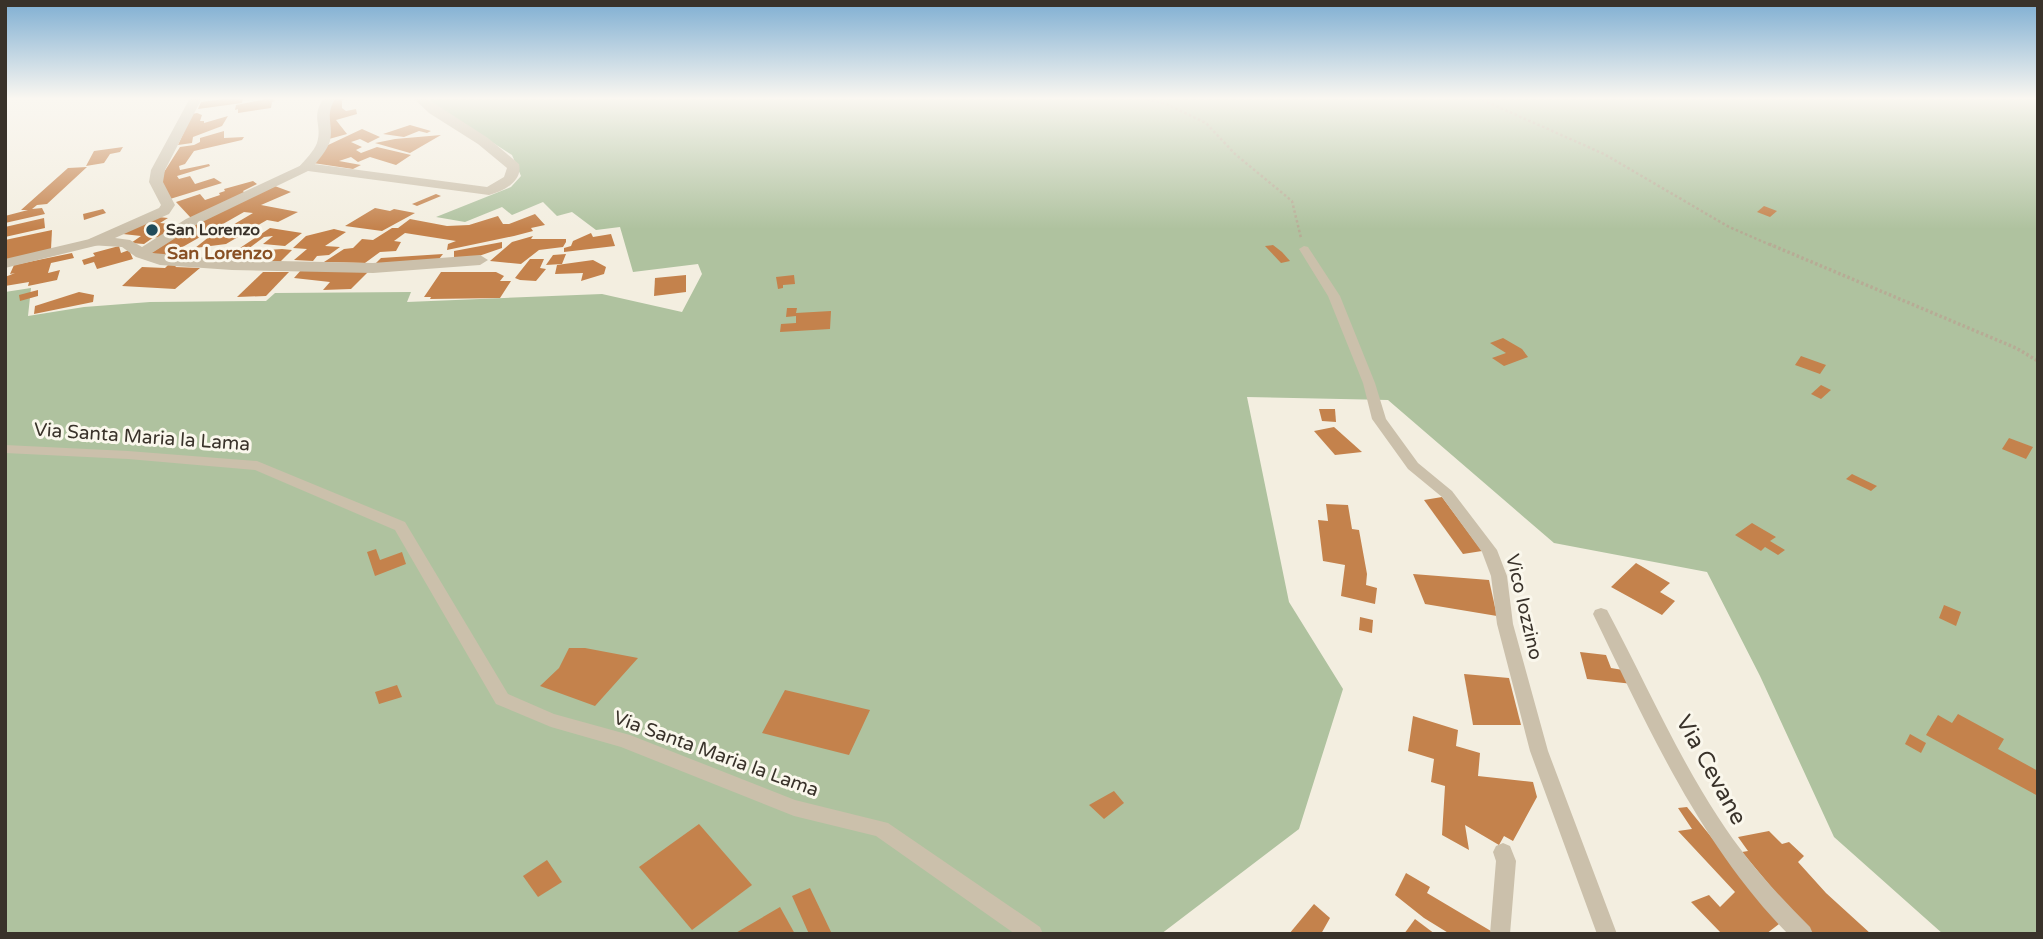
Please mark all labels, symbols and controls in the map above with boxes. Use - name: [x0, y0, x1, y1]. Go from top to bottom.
- place label: San Lorenzo: [166, 220, 260, 240]
- marker: San Lorenzo: [144, 222, 160, 238]
- district label: San Lorenzo: [167, 242, 273, 264]
- street label: Via Santa Maria la Lama: [33, 418, 251, 456]
- street label: Vico Iozzino: [1501, 552, 1547, 662]
- street label: Via Santa Maria la Lama: [610, 707, 822, 801]
- street label: Via Cevane: [1669, 710, 1753, 830]

